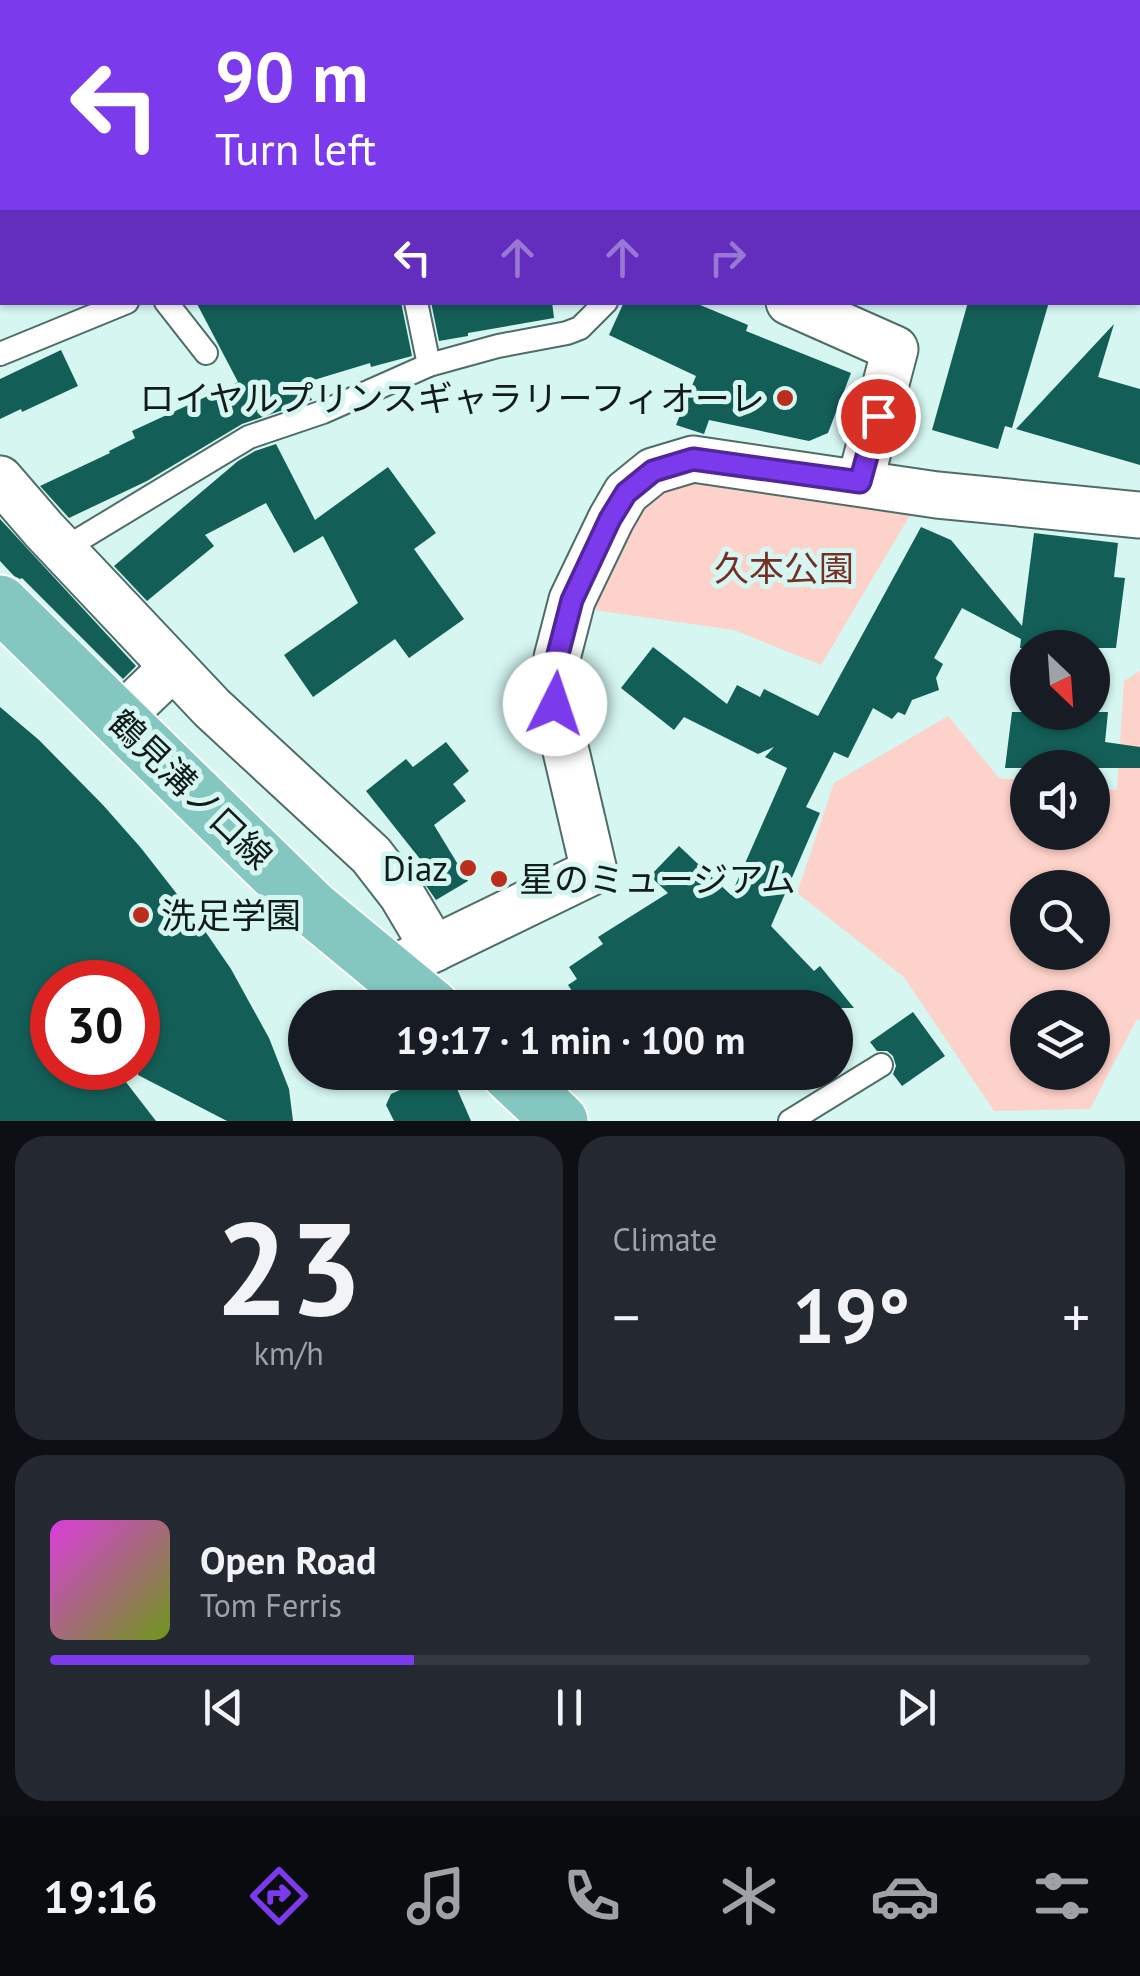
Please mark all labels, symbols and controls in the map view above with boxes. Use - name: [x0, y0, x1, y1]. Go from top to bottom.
- text: 90 m: [215, 31, 368, 121]
- icon: left: [50, 40, 180, 170]
- text: Turn left: [215, 119, 376, 177]
- icon: left: [385, 230, 440, 285]
- icon: ahead: [490, 230, 545, 285]
- icon: ahead: [595, 230, 650, 285]
- icon: right: [700, 230, 755, 285]
- pin: [836, 374, 921, 459]
- place label: ロイヤルプリンスギャラリーフィオーレ: [140, 375, 765, 421]
- marker: ロイヤルプリンスギャラリーフィオーレ: [774, 387, 796, 409]
- icon: arrive: [851, 389, 906, 444]
- park label: 久本公園: [714, 545, 854, 591]
- north arrow: [1010, 630, 1110, 730]
- map controls: [1010, 630, 1110, 1090]
- position arrow: [503, 652, 607, 756]
- street label: 鶴見溝ノ口線: [99, 700, 283, 878]
- button: sound: [1010, 750, 1110, 850]
- place label: Diaz: [383, 845, 448, 891]
- place label: 星のミュージアム: [519, 856, 796, 902]
- marker: Diaz: [457, 857, 479, 879]
- marker: 星のミュージアム: [488, 868, 510, 890]
- button: search: [1010, 870, 1110, 970]
- place label: 洗足学園: [161, 892, 301, 938]
- marker: 洗足学園: [130, 904, 152, 926]
- speed limit sign: 30: [30, 960, 160, 1090]
- button: layers: [1010, 990, 1110, 1090]
- text: 19:17 · 1 min · 100 m: [396, 1015, 745, 1064]
- text: 23: [215, 1183, 362, 1351]
- text: Climate: [613, 1218, 717, 1260]
- text: 19°: [792, 1267, 910, 1364]
- text: −: [613, 1281, 640, 1352]
- text: +: [1062, 1281, 1090, 1352]
- text: km/h: [254, 1332, 324, 1374]
- text: Open Road: [200, 1535, 376, 1584]
- text: Tom Ferris: [200, 1584, 342, 1626]
- icon: previous: [196, 1680, 251, 1735]
- icon: pause: [542, 1680, 597, 1735]
- icon: next: [889, 1680, 944, 1735]
- icon: directions: [244, 1861, 314, 1931]
- icon: music: [401, 1861, 471, 1931]
- icon: phone: [557, 1861, 627, 1931]
- icon: climate: [714, 1861, 784, 1931]
- icon: car: [870, 1861, 940, 1931]
- icon: filters: [1027, 1861, 1097, 1931]
- text: 19:16: [43, 1867, 157, 1925]

